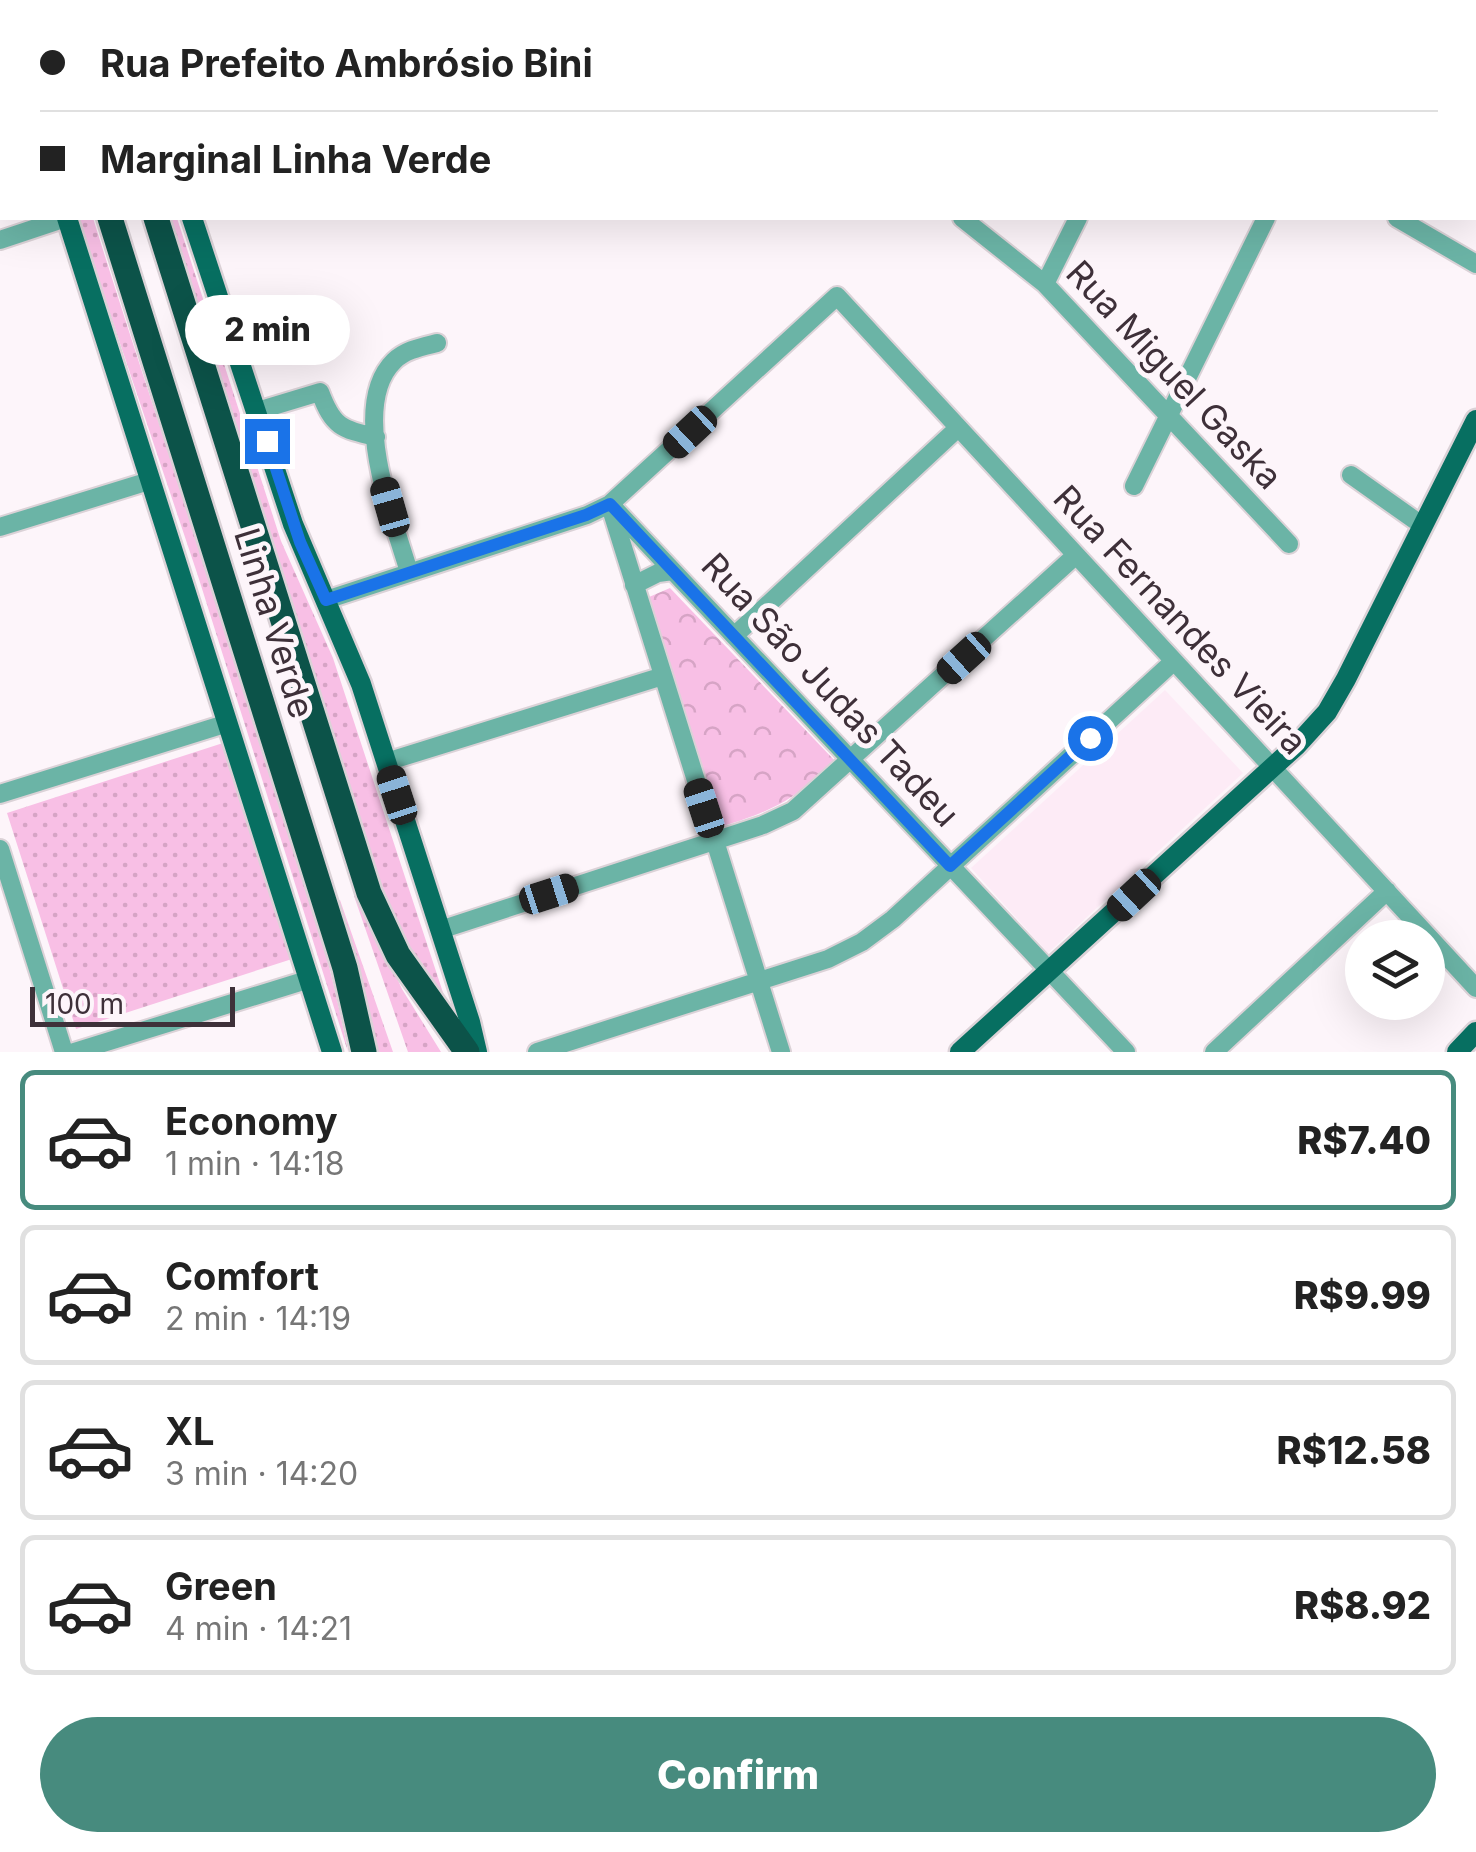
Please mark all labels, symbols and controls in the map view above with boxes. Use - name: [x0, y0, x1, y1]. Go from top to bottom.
- text: Rua Prefeito Ambrósio Bini: [100, 40, 593, 86]
- text: Marginal Linha Verde: [100, 136, 491, 182]
- street label: Rua Miguel Gaska: [1058, 251, 1291, 497]
- callout: 2 min: [184, 296, 350, 366]
- text: 2 min: [224, 310, 311, 349]
- car: [658, 401, 722, 463]
- route end: [245, 419, 290, 464]
- car: [367, 474, 413, 540]
- street label: Rua Fernandes Vieira: [1045, 476, 1316, 762]
- street label: Linha Verde: [226, 523, 324, 723]
- street label: Rua São Judas Tadeu: [693, 544, 968, 835]
- car: [932, 627, 996, 689]
- route start: [1068, 716, 1113, 761]
- car: [373, 762, 421, 828]
- car: [680, 775, 728, 841]
- car: [1102, 864, 1166, 926]
- car: [516, 870, 582, 918]
- map controls: [1345, 920, 1445, 1020]
- button: layers: [1345, 920, 1445, 1020]
- scale bar: [30, 982, 235, 1026]
- text: 100 m: [45, 987, 124, 1021]
- icon: car: [45, 1095, 135, 1185]
- text: Economy: [165, 1098, 338, 1144]
- text: R$7.40: [1297, 1117, 1431, 1163]
- text: 1 min · 14:18: [165, 1144, 345, 1183]
- icon: car: [45, 1250, 135, 1340]
- text: Comfort: [165, 1253, 319, 1299]
- text: R$9.99: [1294, 1272, 1431, 1318]
- text: 2 min · 14:19: [165, 1299, 351, 1338]
- icon: car: [45, 1405, 135, 1495]
- text: XL: [165, 1408, 215, 1454]
- text: R$12.58: [1276, 1427, 1431, 1473]
- text: 3 min · 14:20: [165, 1454, 358, 1493]
- icon: car: [45, 1560, 135, 1650]
- text: Green: [165, 1563, 277, 1609]
- text: R$8.92: [1294, 1582, 1431, 1628]
- text: 4 min · 14:21: [165, 1609, 352, 1648]
- button: Confirm: [40, 1717, 1436, 1832]

